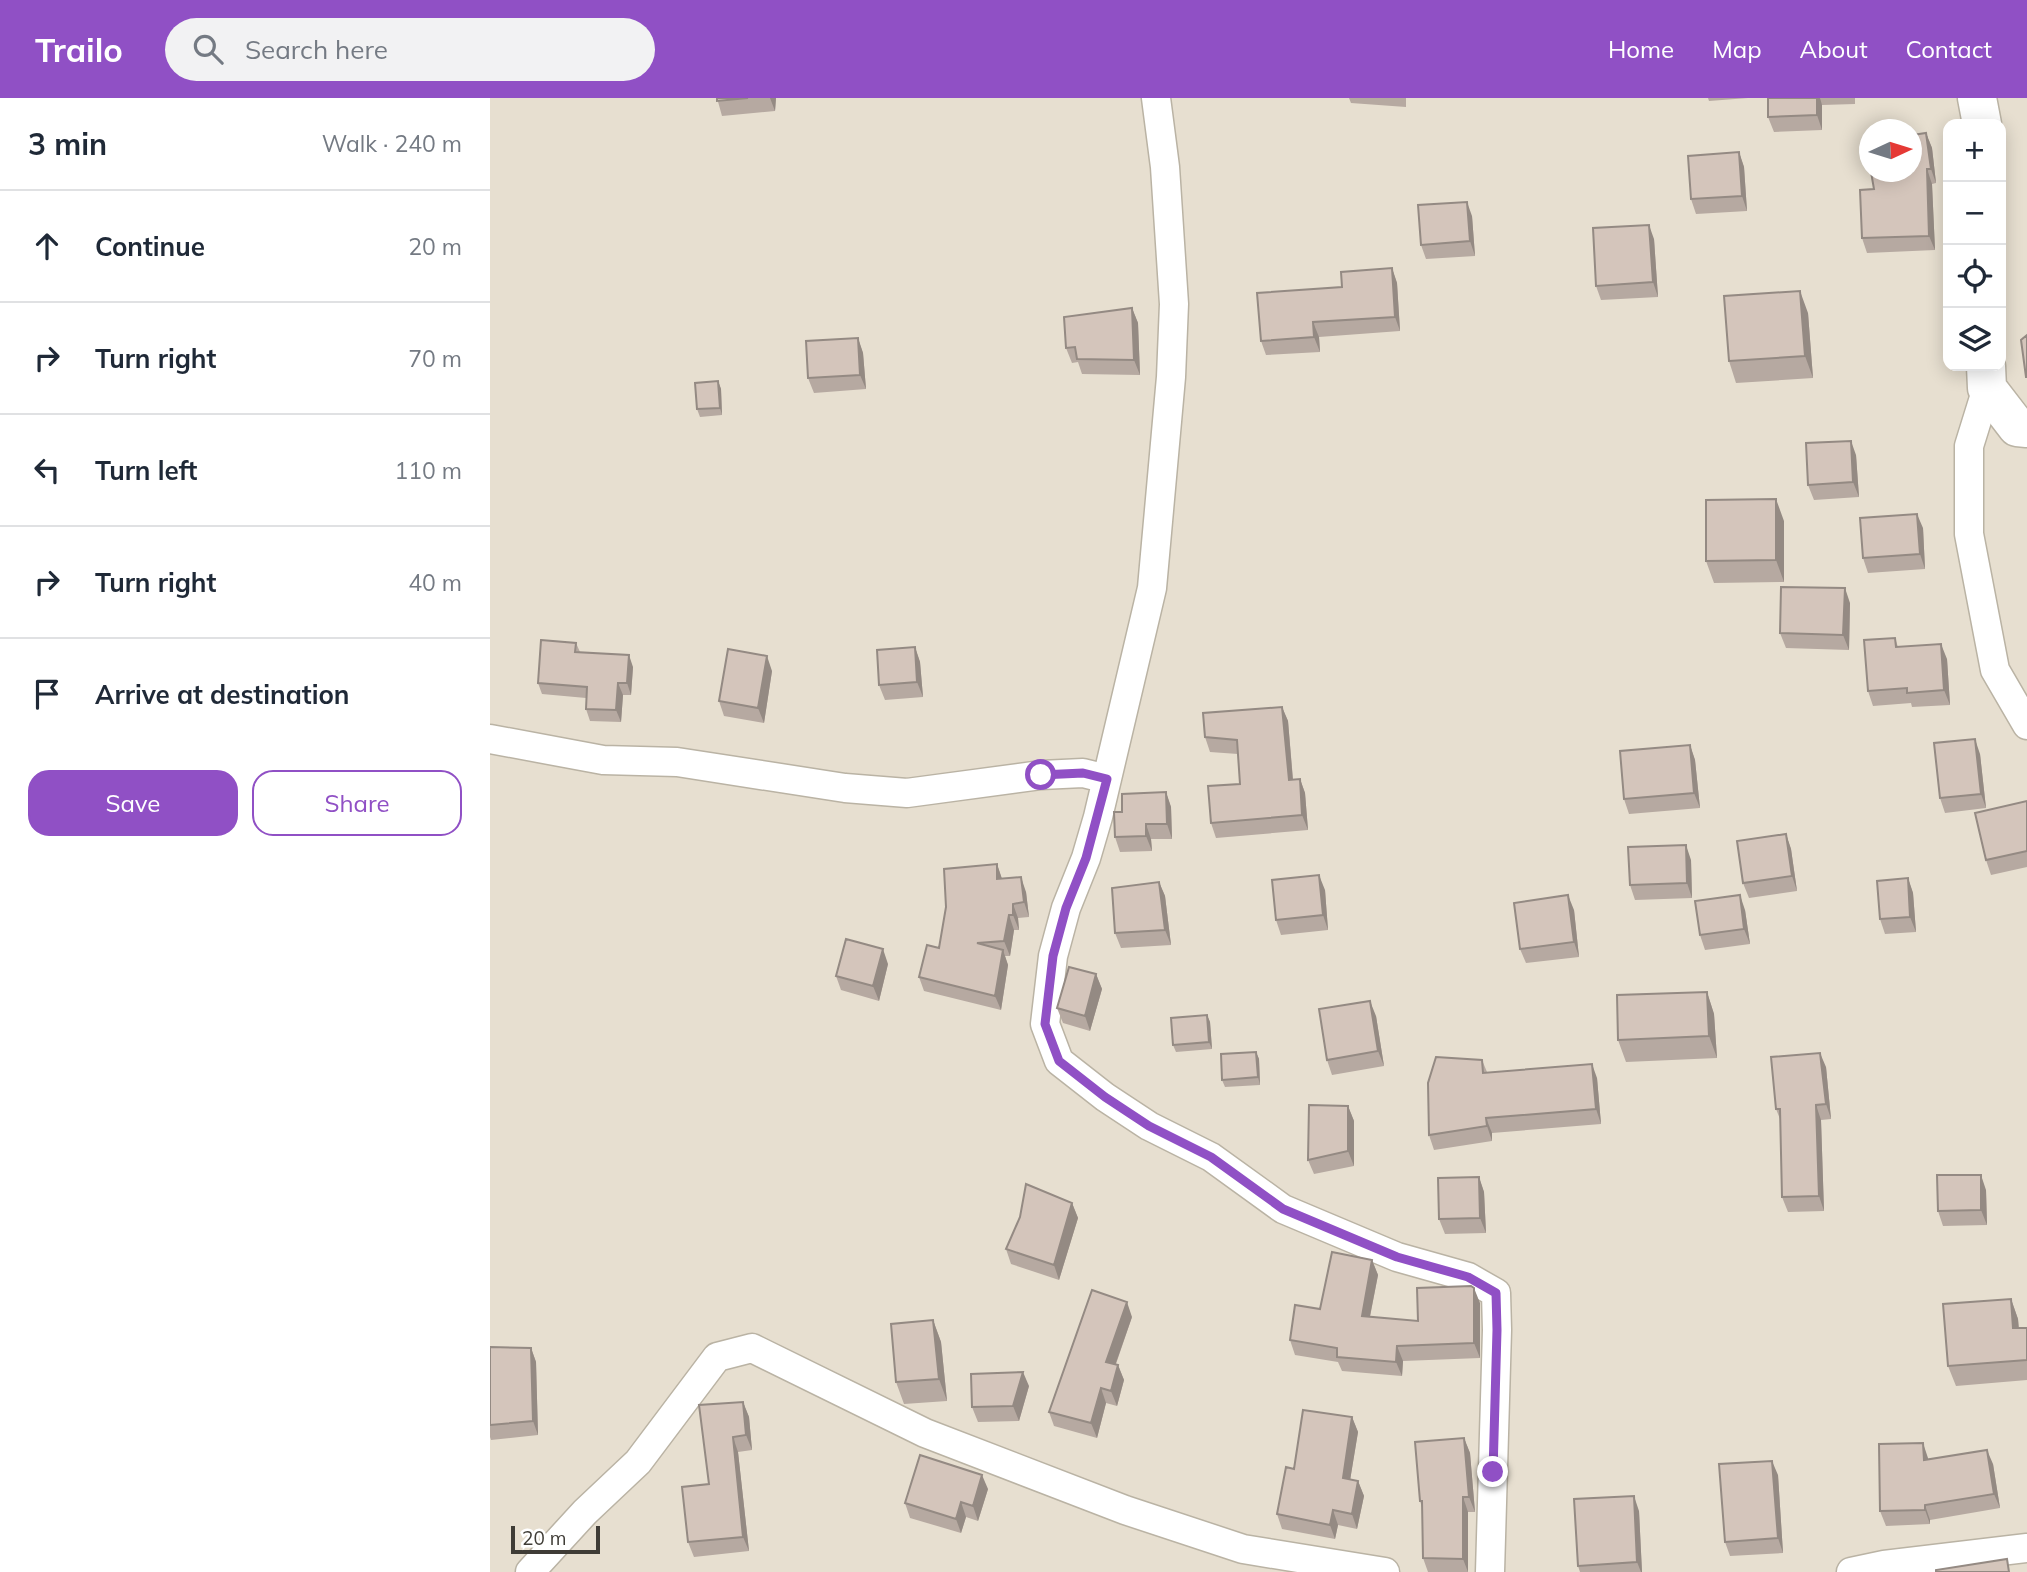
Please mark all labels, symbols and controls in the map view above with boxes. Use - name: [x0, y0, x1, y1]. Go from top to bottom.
- search box: [165, 18, 655, 81]
- text: Trailo: [35, 29, 123, 70]
- icon: search: [189, 30, 227, 68]
- text: Search here: [245, 33, 388, 66]
- text: Home: [1608, 34, 1674, 64]
- text: Map: [1712, 34, 1762, 64]
- text: About: [1800, 34, 1868, 64]
- text: Contact: [1906, 34, 1992, 64]
- north arrow: [1859, 119, 1922, 182]
- map controls: [1943, 119, 2006, 371]
- button: +: [1943, 119, 2006, 182]
- text: 3 min: [28, 125, 107, 163]
- text: Walk · 240 m: [322, 129, 462, 158]
- button: −: [1943, 182, 2006, 245]
- icon: ahead: [28, 227, 66, 265]
- text: Continue: [95, 230, 205, 263]
- text: 20 m: [408, 232, 462, 261]
- button: locate: [1943, 245, 2006, 308]
- button: layers: [1943, 308, 2006, 371]
- icon: right: [28, 339, 66, 377]
- text: Turn right: [95, 342, 216, 375]
- text: 70 m: [408, 344, 462, 373]
- icon: left: [28, 451, 66, 489]
- text: Turn left: [95, 454, 197, 487]
- text: 110 m: [394, 456, 462, 485]
- icon: right: [28, 563, 66, 601]
- text: Turn right: [95, 566, 216, 599]
- text: 40 m: [408, 568, 462, 597]
- icon: arrive: [28, 675, 66, 713]
- text: Arrive at destination: [95, 678, 350, 711]
- route start: [1025, 759, 1056, 790]
- button: Save: [28, 770, 238, 836]
- button: Share: [252, 770, 462, 836]
- route end: [1477, 1456, 1508, 1487]
- scale bar: [511, 1523, 600, 1555]
- text: 20 m: [522, 1526, 566, 1550]

